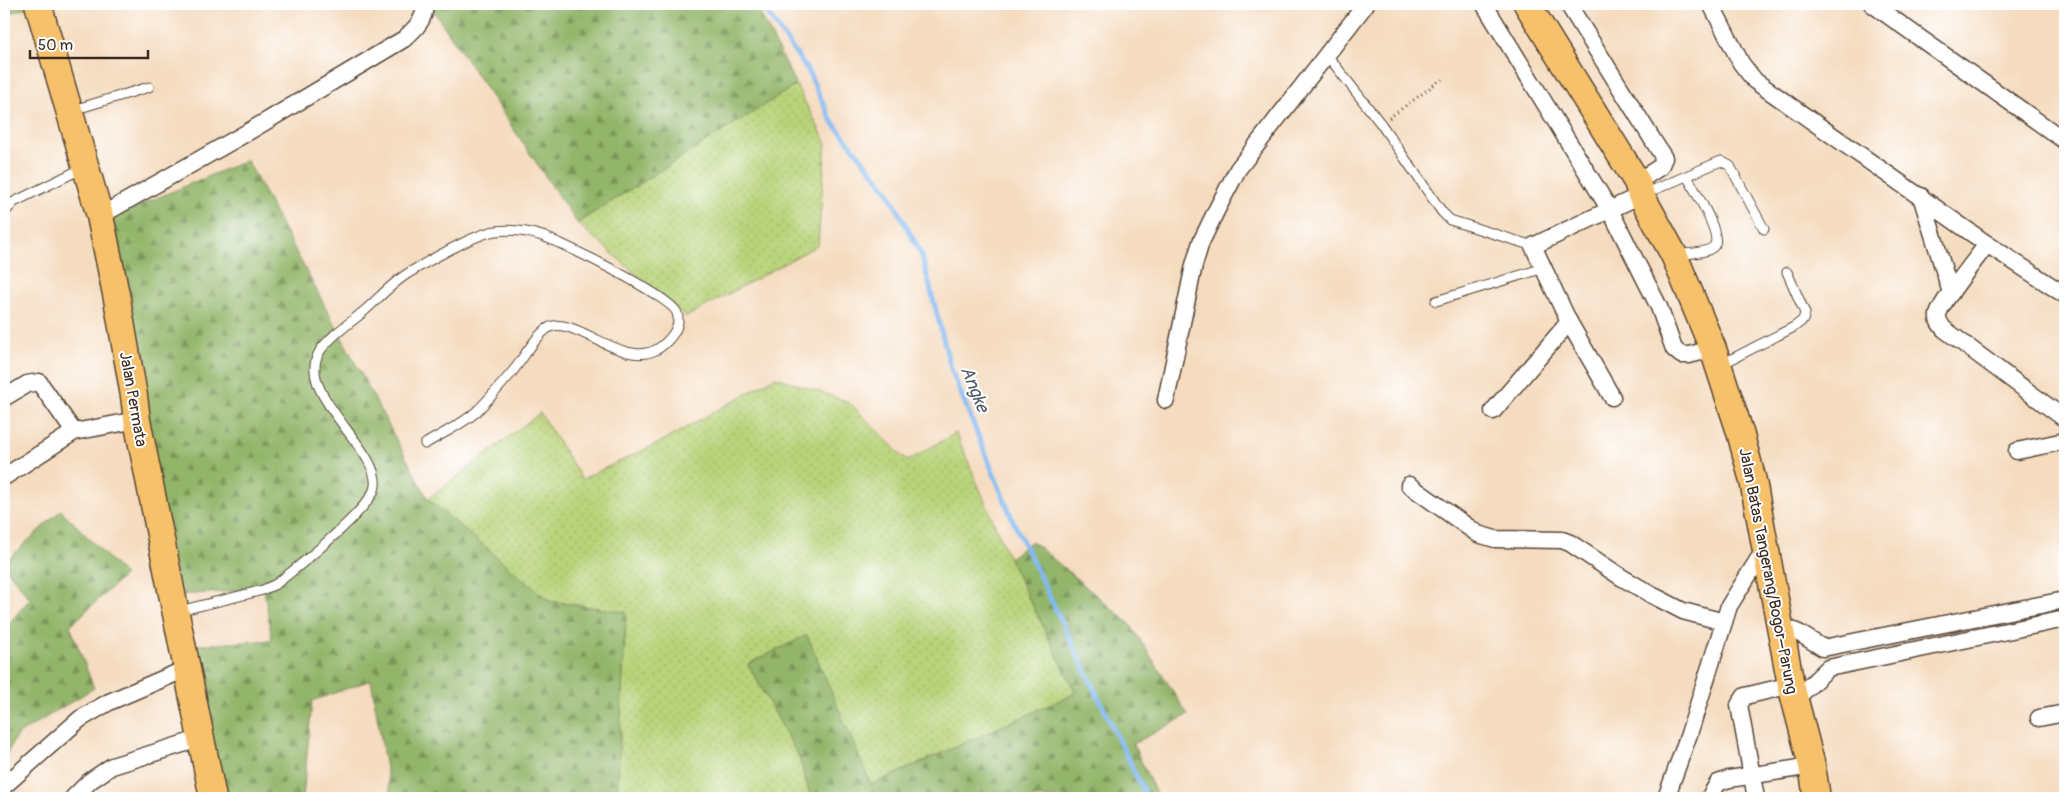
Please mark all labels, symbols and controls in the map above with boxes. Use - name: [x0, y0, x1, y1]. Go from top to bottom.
- scale bar: [30, 28, 148, 60]
- text: 50 m: [38, 36, 73, 55]
- street label: Jalan Permata: [115, 350, 151, 448]
- water label: Angke: [955, 363, 995, 417]
- street label: Jalan Batas Tangerang/Bogor–Parung: [1734, 446, 1802, 696]

